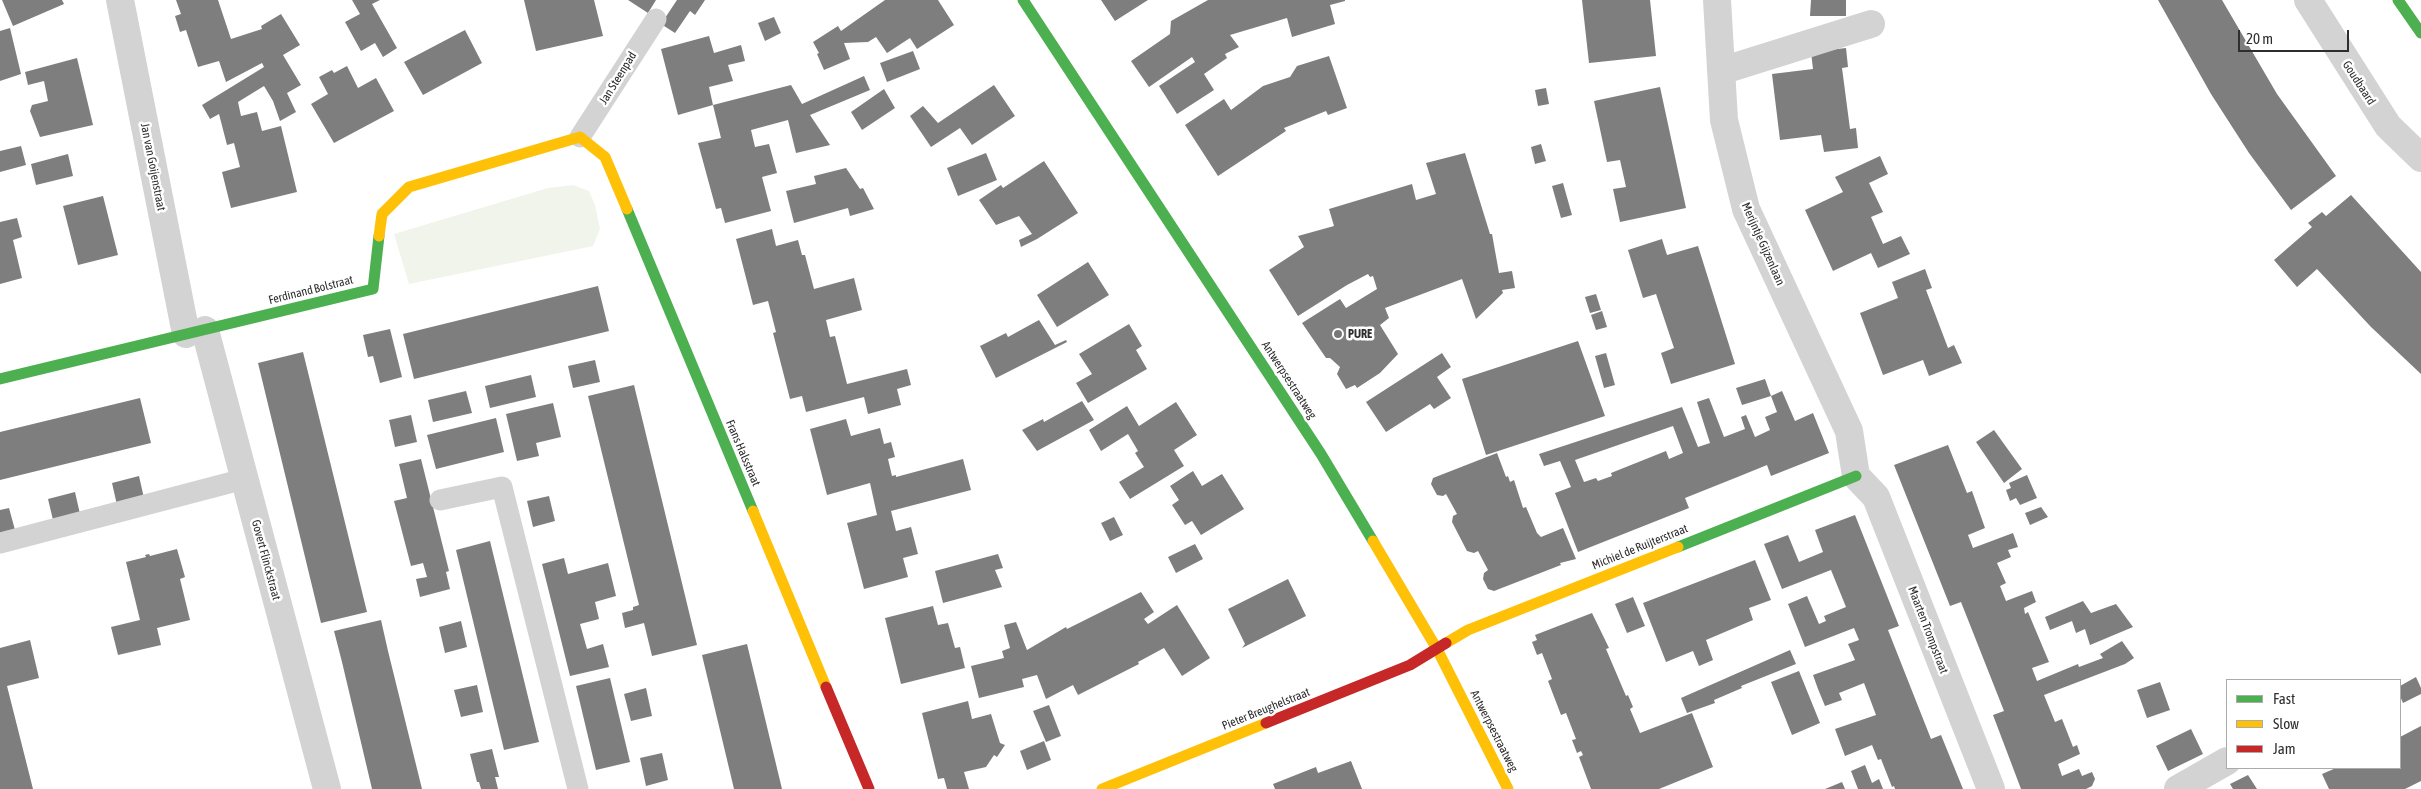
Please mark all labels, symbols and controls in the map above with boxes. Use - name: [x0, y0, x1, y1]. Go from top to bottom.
- scale bar: [2241, 20, 2352, 52]
- text: 20 m: [2246, 30, 2273, 47]
- street label: Jan Steenpad: [596, 49, 640, 107]
- street label: Goudbaard: [2339, 58, 2379, 108]
- street label: Jan van Goijenstraat: [137, 122, 169, 212]
- street label: Merijntje Gijzenlaan: [1738, 200, 1788, 288]
- street label: Ferdinand Bolstraat: [267, 273, 355, 307]
- place label: PURE: [1348, 327, 1372, 341]
- marker: PURE: [1332, 328, 1344, 340]
- street label: Antwerpsestraatweg: [1259, 338, 1319, 422]
- street label: Frans Halsstraat: [723, 418, 763, 488]
- street label: Govert Flinckstraat: [248, 518, 284, 602]
- street label: Michiel de Ruijterstraat: [1590, 521, 1690, 573]
- street label: Maarten Trompstraat: [1905, 584, 1951, 676]
- legend: [2226, 679, 2401, 769]
- street label: Pieter Breughelstraat: [1220, 685, 1312, 733]
- street label: Antwerpsestraatweg: [1467, 688, 1521, 774]
- text: Fast: [2273, 690, 2295, 707]
- text: Slow: [2273, 715, 2299, 732]
- text: Jam: [2273, 740, 2296, 757]

